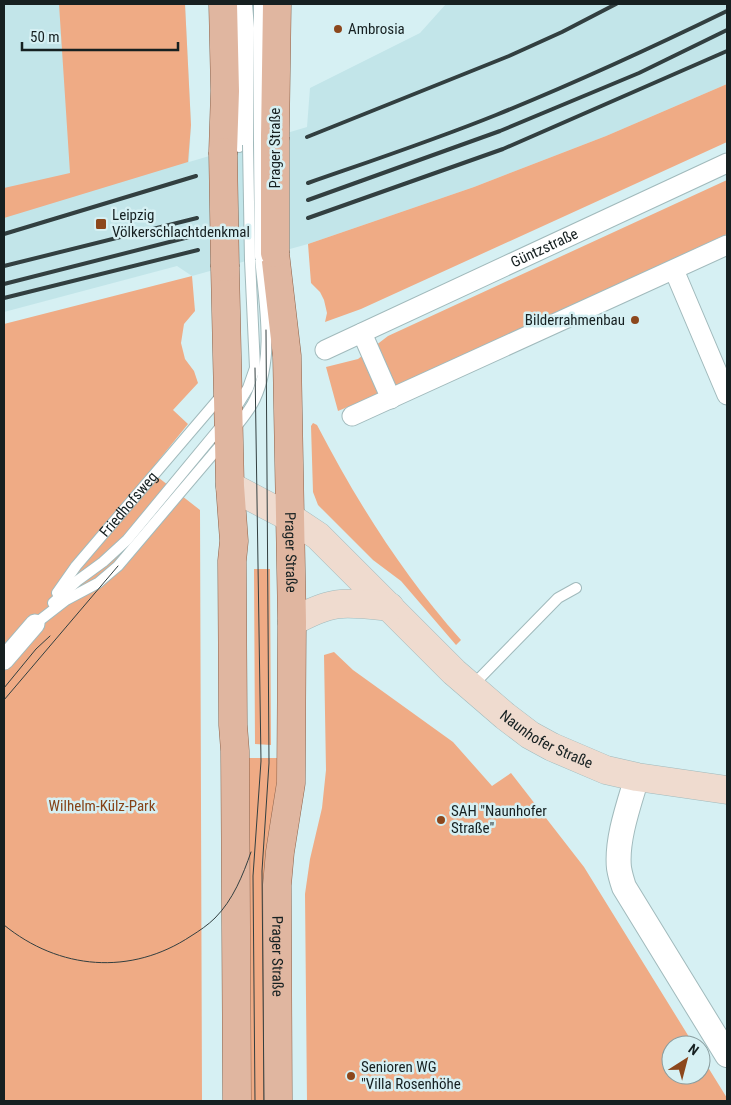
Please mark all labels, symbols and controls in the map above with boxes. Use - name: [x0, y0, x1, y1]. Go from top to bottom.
- scale bar: [22, 20, 179, 52]
- place label: Ambrosia: [348, 20, 405, 38]
- marker: Ambrosia: [332, 23, 344, 35]
- text: 50 m: [30, 28, 60, 46]
- street label: Prager Straße: [266, 108, 284, 188]
- place label: Leipzig Völkerschlachtdenkmal: [112, 206, 250, 241]
- marker: Leipzig Völkerschlachtdenkmal: [94, 217, 108, 231]
- street label: Güntzstraße: [508, 225, 581, 271]
- place label: Bilderrahmenbau: [525, 311, 625, 329]
- marker: Bilderrahmenbau: [629, 314, 641, 326]
- street label: Friedhofsweg: [96, 468, 161, 541]
- street label: Prager Straße: [281, 512, 300, 593]
- street label: Naunhofer Straße: [496, 706, 596, 772]
- park label: Wilhelm-Külz-Park: [49, 797, 156, 815]
- place label: SAH "Naunhofer Straße": [451, 802, 547, 837]
- marker: SAH "Naunhofer Straße": [435, 814, 447, 826]
- street label: Prager Straße: [268, 916, 287, 997]
- north arrow: [661, 1035, 711, 1085]
- text: N: [685, 1040, 702, 1058]
- place label: Senioren WG "Villa Rosenhöhe: [361, 1058, 461, 1093]
- marker: Senioren WG "Villa Rosenhöhe: [345, 1070, 357, 1082]

